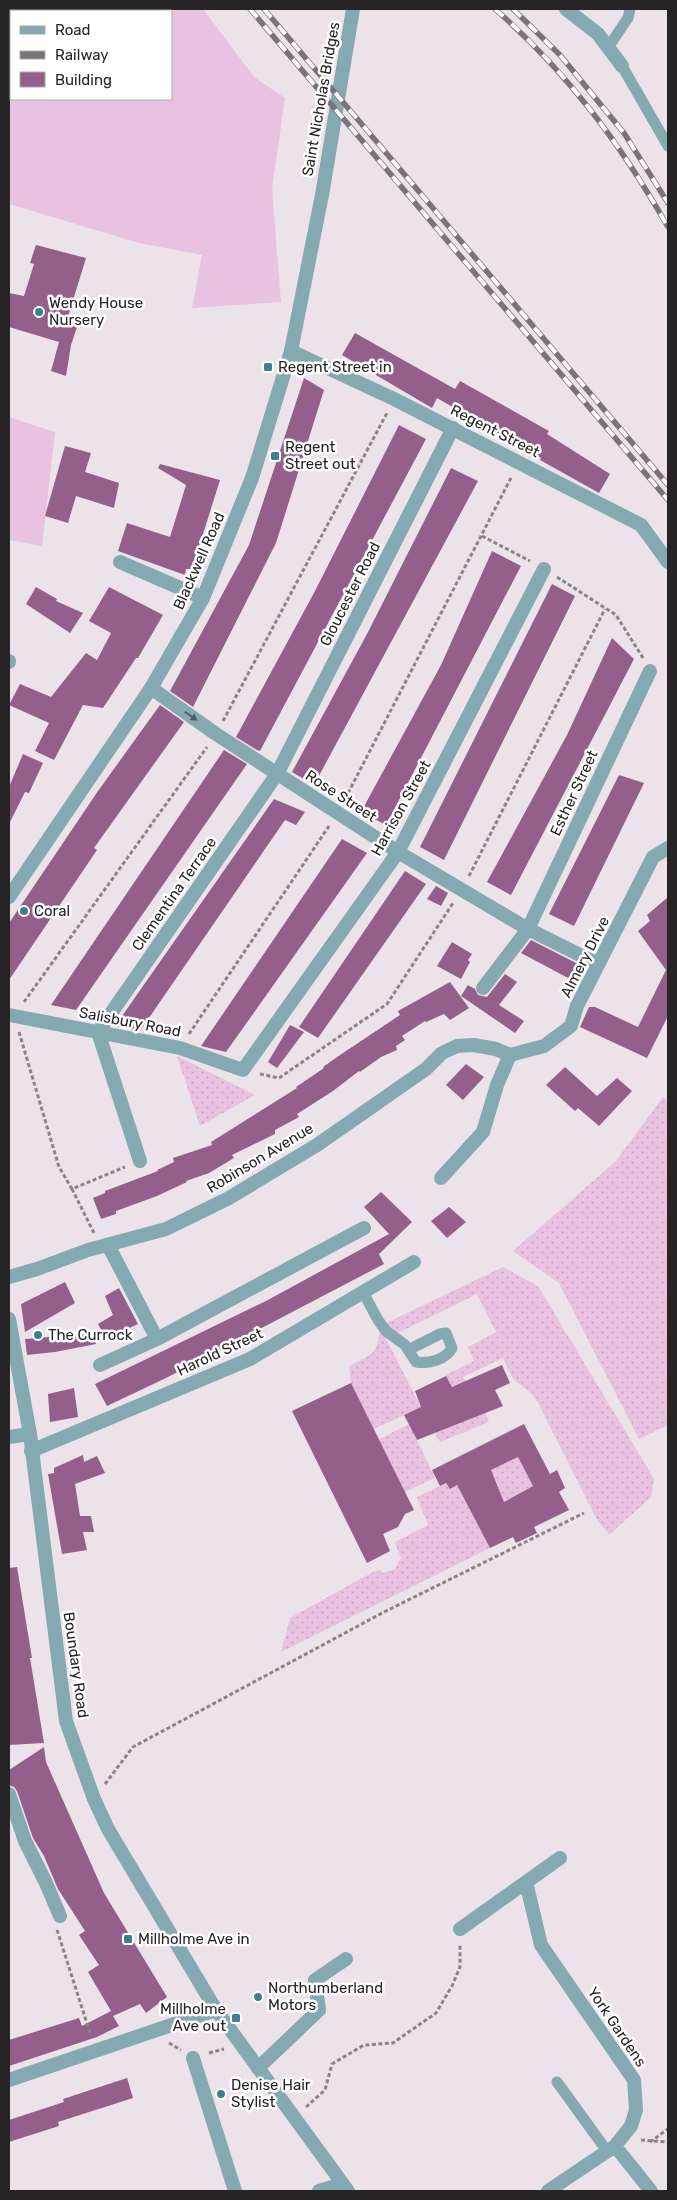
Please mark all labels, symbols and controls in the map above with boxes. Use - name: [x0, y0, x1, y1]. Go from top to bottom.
- legend: [10, 10, 172, 100]
- street label: Saint Nicholas Bridges: [299, 20, 344, 178]
- text: Road: [55, 21, 91, 39]
- text: Railway: [55, 46, 109, 64]
- text: Building: [55, 71, 112, 89]
- place label: Wendy House Nursery: [49, 294, 143, 329]
- marker: Wendy House Nursery: [33, 306, 45, 318]
- place label: Regent Street in: [278, 358, 392, 376]
- marker: Regent Street in: [262, 361, 274, 373]
- street label: Regent Street: [448, 401, 543, 461]
- place label: Regent Street out: [285, 438, 356, 473]
- marker: Regent Street out: [269, 450, 281, 462]
- street label: Blackwell Road: [169, 510, 229, 612]
- street label: Gloucester Road: [316, 539, 384, 649]
- one-way arrow: [184, 711, 198, 721]
- street label: Esther Street: [546, 747, 602, 839]
- street label: Harrison Street: [367, 757, 435, 859]
- street label: Rose Street: [302, 766, 380, 826]
- street label: Clementina Terrace: [128, 834, 220, 954]
- place label: Coral: [34, 902, 70, 920]
- marker: Coral: [18, 905, 30, 917]
- street label: Almery Drive: [557, 913, 613, 1001]
- street label: Salisbury Road: [78, 1003, 182, 1041]
- street label: Robinson Avenue: [203, 1119, 317, 1197]
- street label: Harold Street: [174, 1324, 266, 1380]
- place label: The Currock: [48, 1326, 133, 1344]
- marker: The Currock: [32, 1329, 44, 1341]
- street label: Boundary Road: [60, 1611, 92, 1719]
- place label: Millholme Ave in: [138, 1930, 250, 1948]
- marker: Millholme Ave in: [122, 1933, 134, 1945]
- place label: Northumberland Motors: [268, 1979, 383, 2014]
- street label: York Gardens: [584, 1984, 650, 2071]
- marker: Northumberland Motors: [252, 1991, 264, 2003]
- place label: Millholme Ave out: [160, 2000, 226, 2035]
- marker: Millholme Ave out: [230, 2012, 242, 2024]
- place label: Denise Hair Stylist: [231, 2076, 311, 2111]
- marker: Denise Hair Stylist: [215, 2088, 227, 2100]

